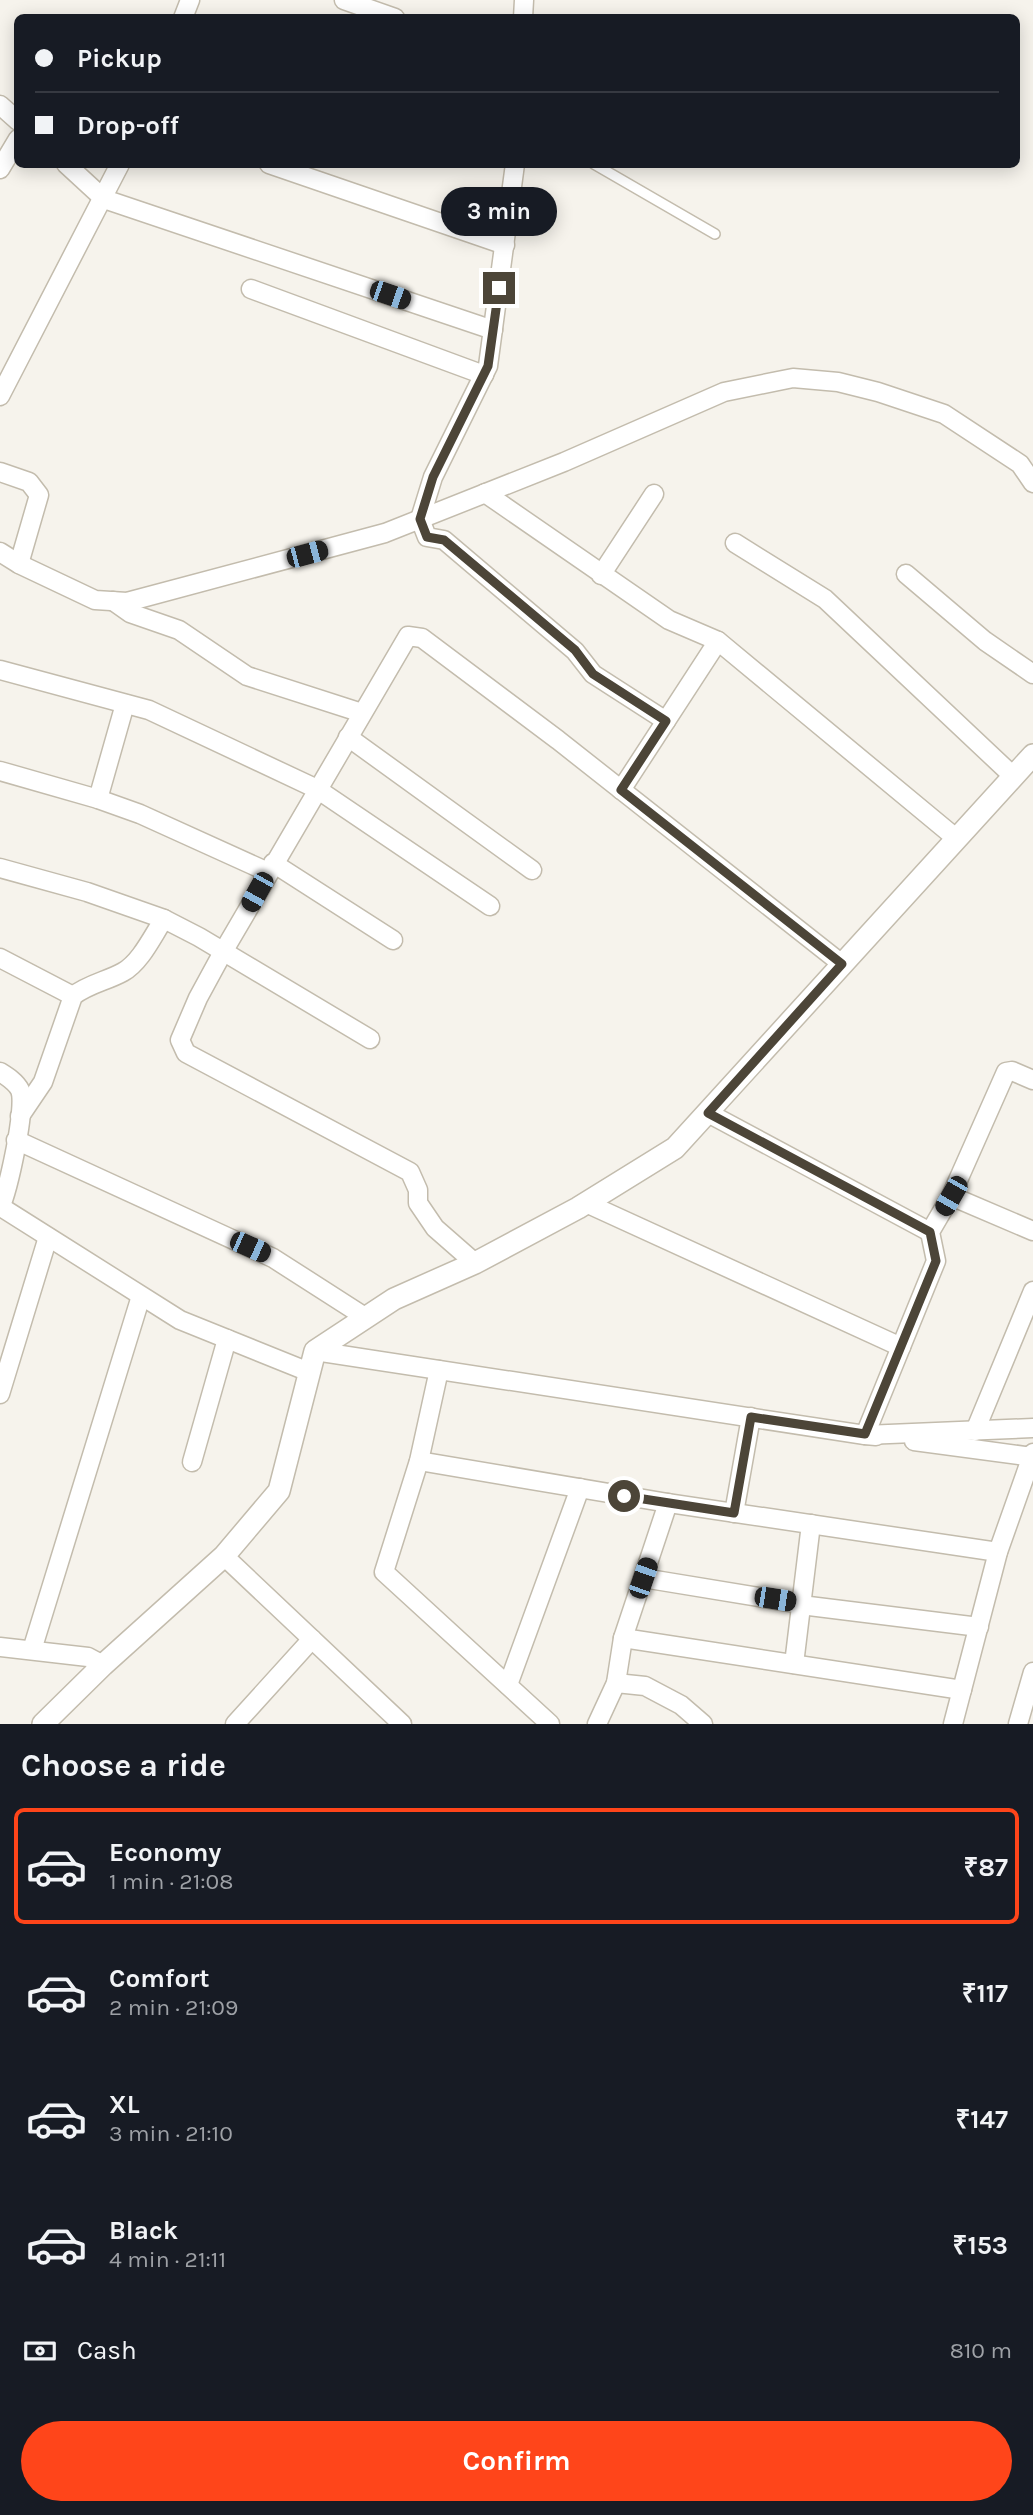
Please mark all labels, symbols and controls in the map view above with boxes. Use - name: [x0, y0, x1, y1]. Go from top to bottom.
- text: Pickup: [77, 43, 162, 74]
- text: Drop-off: [77, 110, 179, 141]
- callout: 3 min: [441, 187, 557, 236]
- text: 3 min: [467, 198, 531, 225]
- route end: [483, 272, 515, 304]
- car: [367, 278, 414, 312]
- car: [284, 538, 331, 570]
- car: [238, 869, 277, 915]
- car: [932, 1173, 971, 1219]
- car: [227, 1229, 274, 1265]
- route start: [608, 1480, 640, 1512]
- car: [627, 1555, 660, 1601]
- car: [753, 1585, 798, 1613]
- text: Choose a ride: [21, 1747, 226, 1784]
- icon: car: [25, 1835, 88, 1898]
- text: Economy: [109, 1837, 221, 1868]
- text: ₹87: [963, 1852, 1008, 1883]
- text: 1 min · 21:08: [109, 1868, 233, 1895]
- icon: car: [25, 1961, 88, 2024]
- text: Comfort: [109, 1963, 210, 1994]
- text: ₹117: [962, 1978, 1008, 2009]
- text: 2 min · 21:09: [109, 1994, 238, 2021]
- icon: car: [25, 2087, 88, 2150]
- text: XL: [109, 2089, 140, 2120]
- text: ₹147: [955, 2104, 1008, 2135]
- text: 3 min · 21:10: [109, 2120, 233, 2147]
- icon: car: [25, 2213, 88, 2276]
- text: Black: [109, 2215, 178, 2246]
- text: ₹153: [953, 2230, 1008, 2261]
- text: 4 min · 21:11: [109, 2246, 226, 2273]
- icon: cash: [21, 2332, 59, 2370]
- text: Cash: [77, 2335, 137, 2366]
- text: 810 m: [950, 2337, 1012, 2364]
- button: Confirm: [21, 2421, 1012, 2501]

